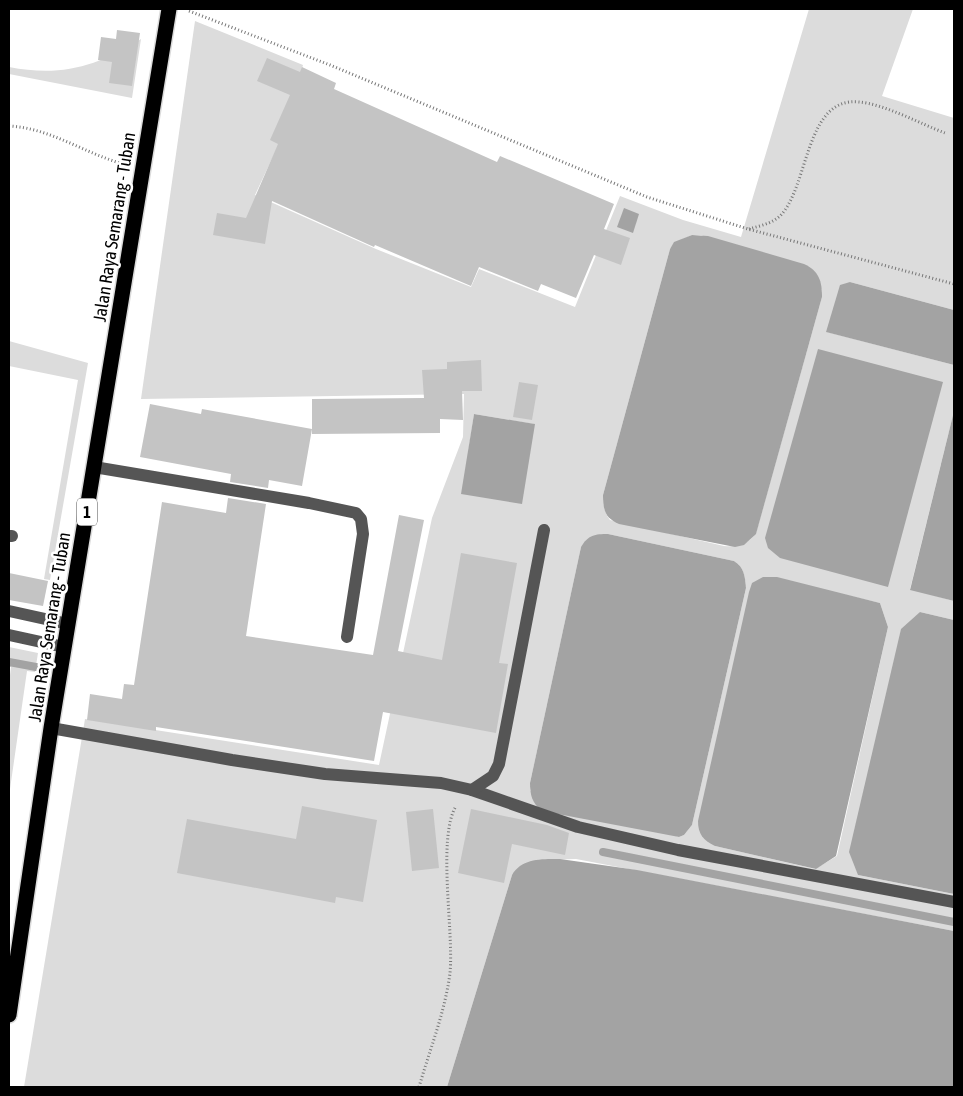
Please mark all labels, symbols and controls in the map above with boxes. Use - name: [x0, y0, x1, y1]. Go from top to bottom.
- street label: Jalan Raya Semarang - Tuban: [89, 131, 139, 323]
- road number: 1: [77, 498, 97, 526]
- street label: Jalan Raya Semarang - Tuban: [24, 531, 74, 723]

